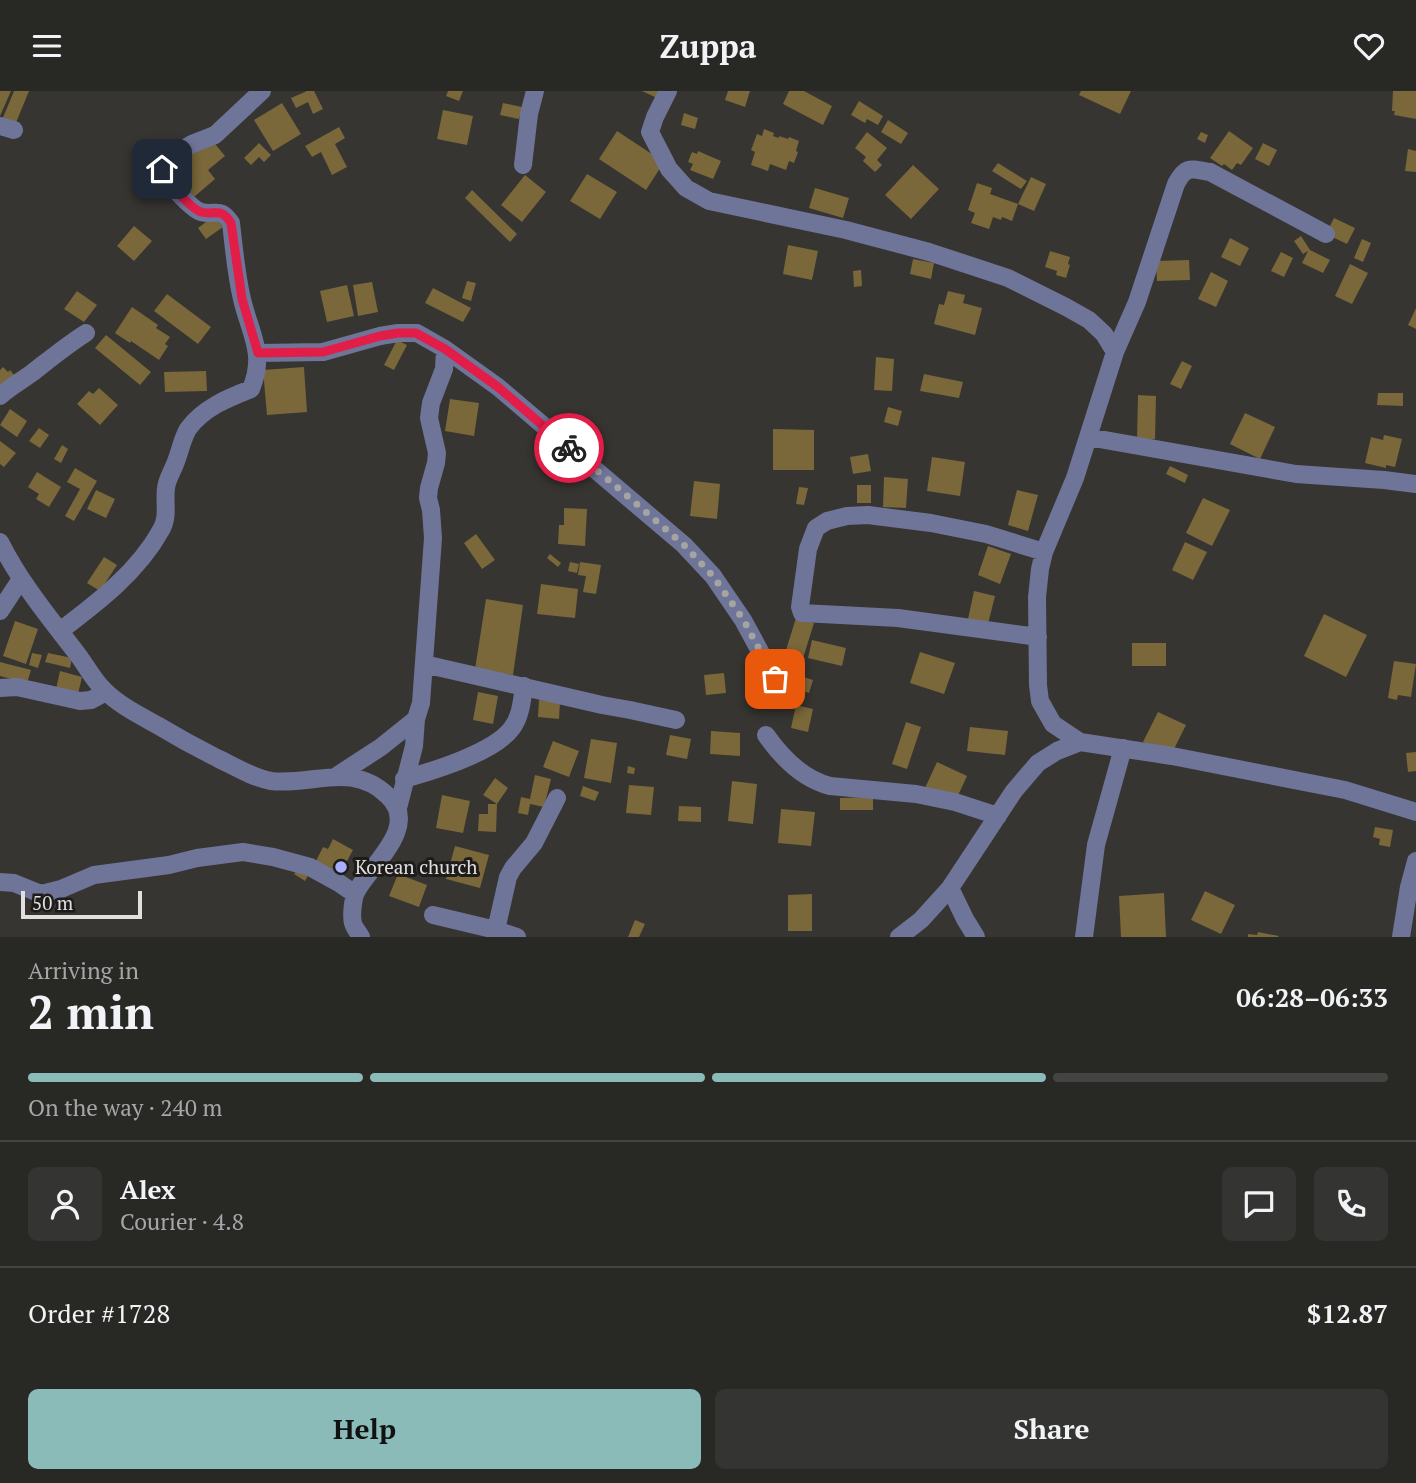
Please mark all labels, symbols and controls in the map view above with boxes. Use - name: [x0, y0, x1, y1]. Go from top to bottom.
- text: Zuppa: [660, 25, 757, 67]
- icon: menu: [28, 27, 66, 65]
- icon: heart: [1350, 27, 1388, 65]
- pin: [132, 139, 192, 199]
- icon: home: [143, 150, 181, 188]
- courier: [534, 413, 604, 483]
- icon: bike: [550, 429, 588, 467]
- pin: [745, 649, 805, 709]
- icon: bag: [756, 660, 794, 698]
- place label: Korean church: [355, 854, 477, 879]
- marker: Korean church: [333, 859, 349, 875]
- scale bar: [21, 888, 142, 920]
- text: 50 m: [32, 890, 73, 915]
- text: Arriving in: [28, 955, 139, 986]
- text: 06:28–06:33: [1236, 980, 1388, 1014]
- text: 2 min: [28, 981, 154, 1042]
- text: On the way · 240 m: [28, 1092, 222, 1123]
- button: person: [28, 1167, 102, 1241]
- button: chat: [1222, 1167, 1296, 1241]
- button: phone: [1314, 1167, 1388, 1241]
- text: Alex: [120, 1172, 176, 1206]
- text: Courier · 4.8: [120, 1206, 244, 1237]
- text: Order #1728: [28, 1296, 170, 1330]
- text: $12.87: [1307, 1296, 1388, 1330]
- button: Help: [28, 1389, 701, 1469]
- button: Share: [715, 1389, 1388, 1469]

